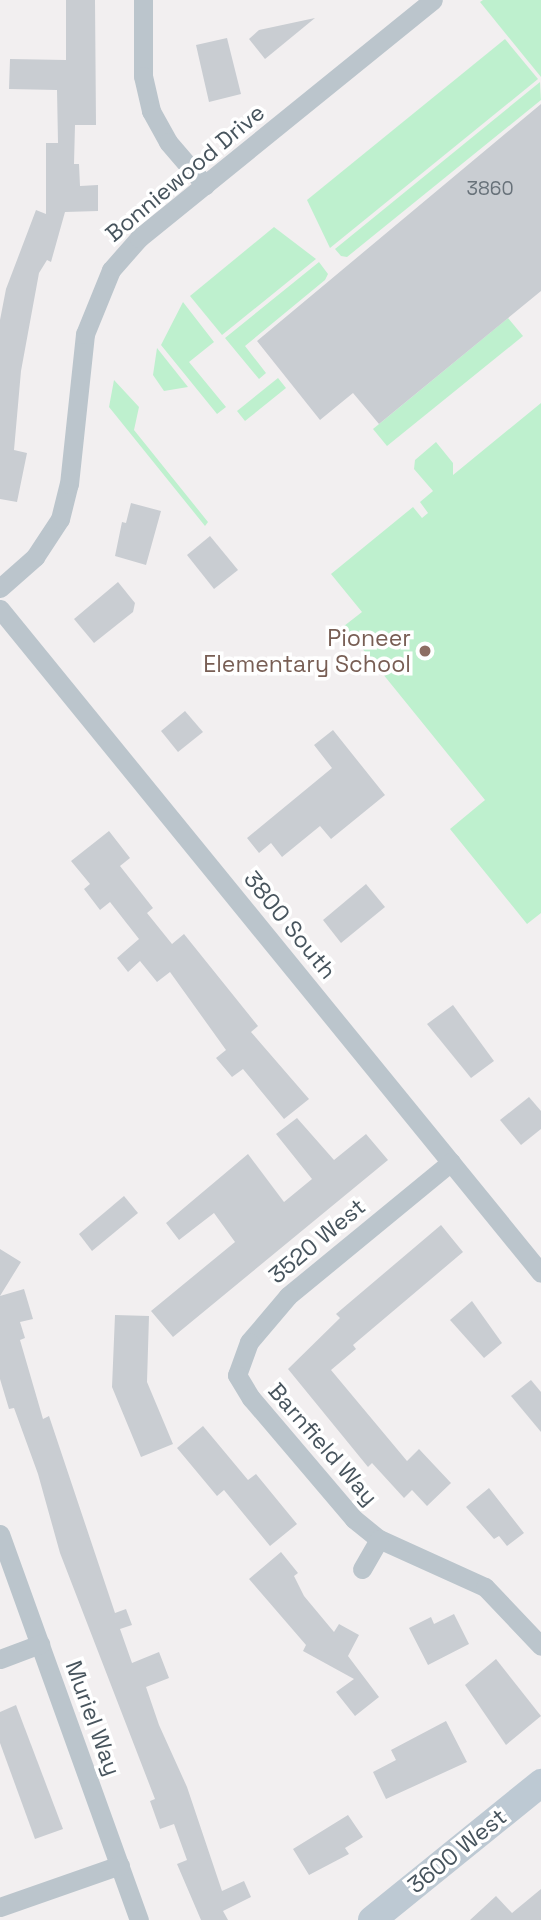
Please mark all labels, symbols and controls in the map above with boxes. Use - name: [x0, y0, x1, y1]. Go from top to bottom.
- street label: Bonniewood Drive: [100, 98, 270, 248]
- house number: 3860: [466, 178, 514, 200]
- place label: Pioneer Elementary School: [203, 624, 411, 678]
- marker: Pioneer Elementary School: [417, 643, 433, 659]
- street label: 3800 South: [238, 866, 342, 984]
- street label: 3520 West: [263, 1193, 371, 1289]
- street label: Barnfield Way: [262, 1377, 384, 1511]
- street label: Muriel Way: [59, 1657, 127, 1779]
- street label: 3600 West: [402, 1803, 512, 1899]

